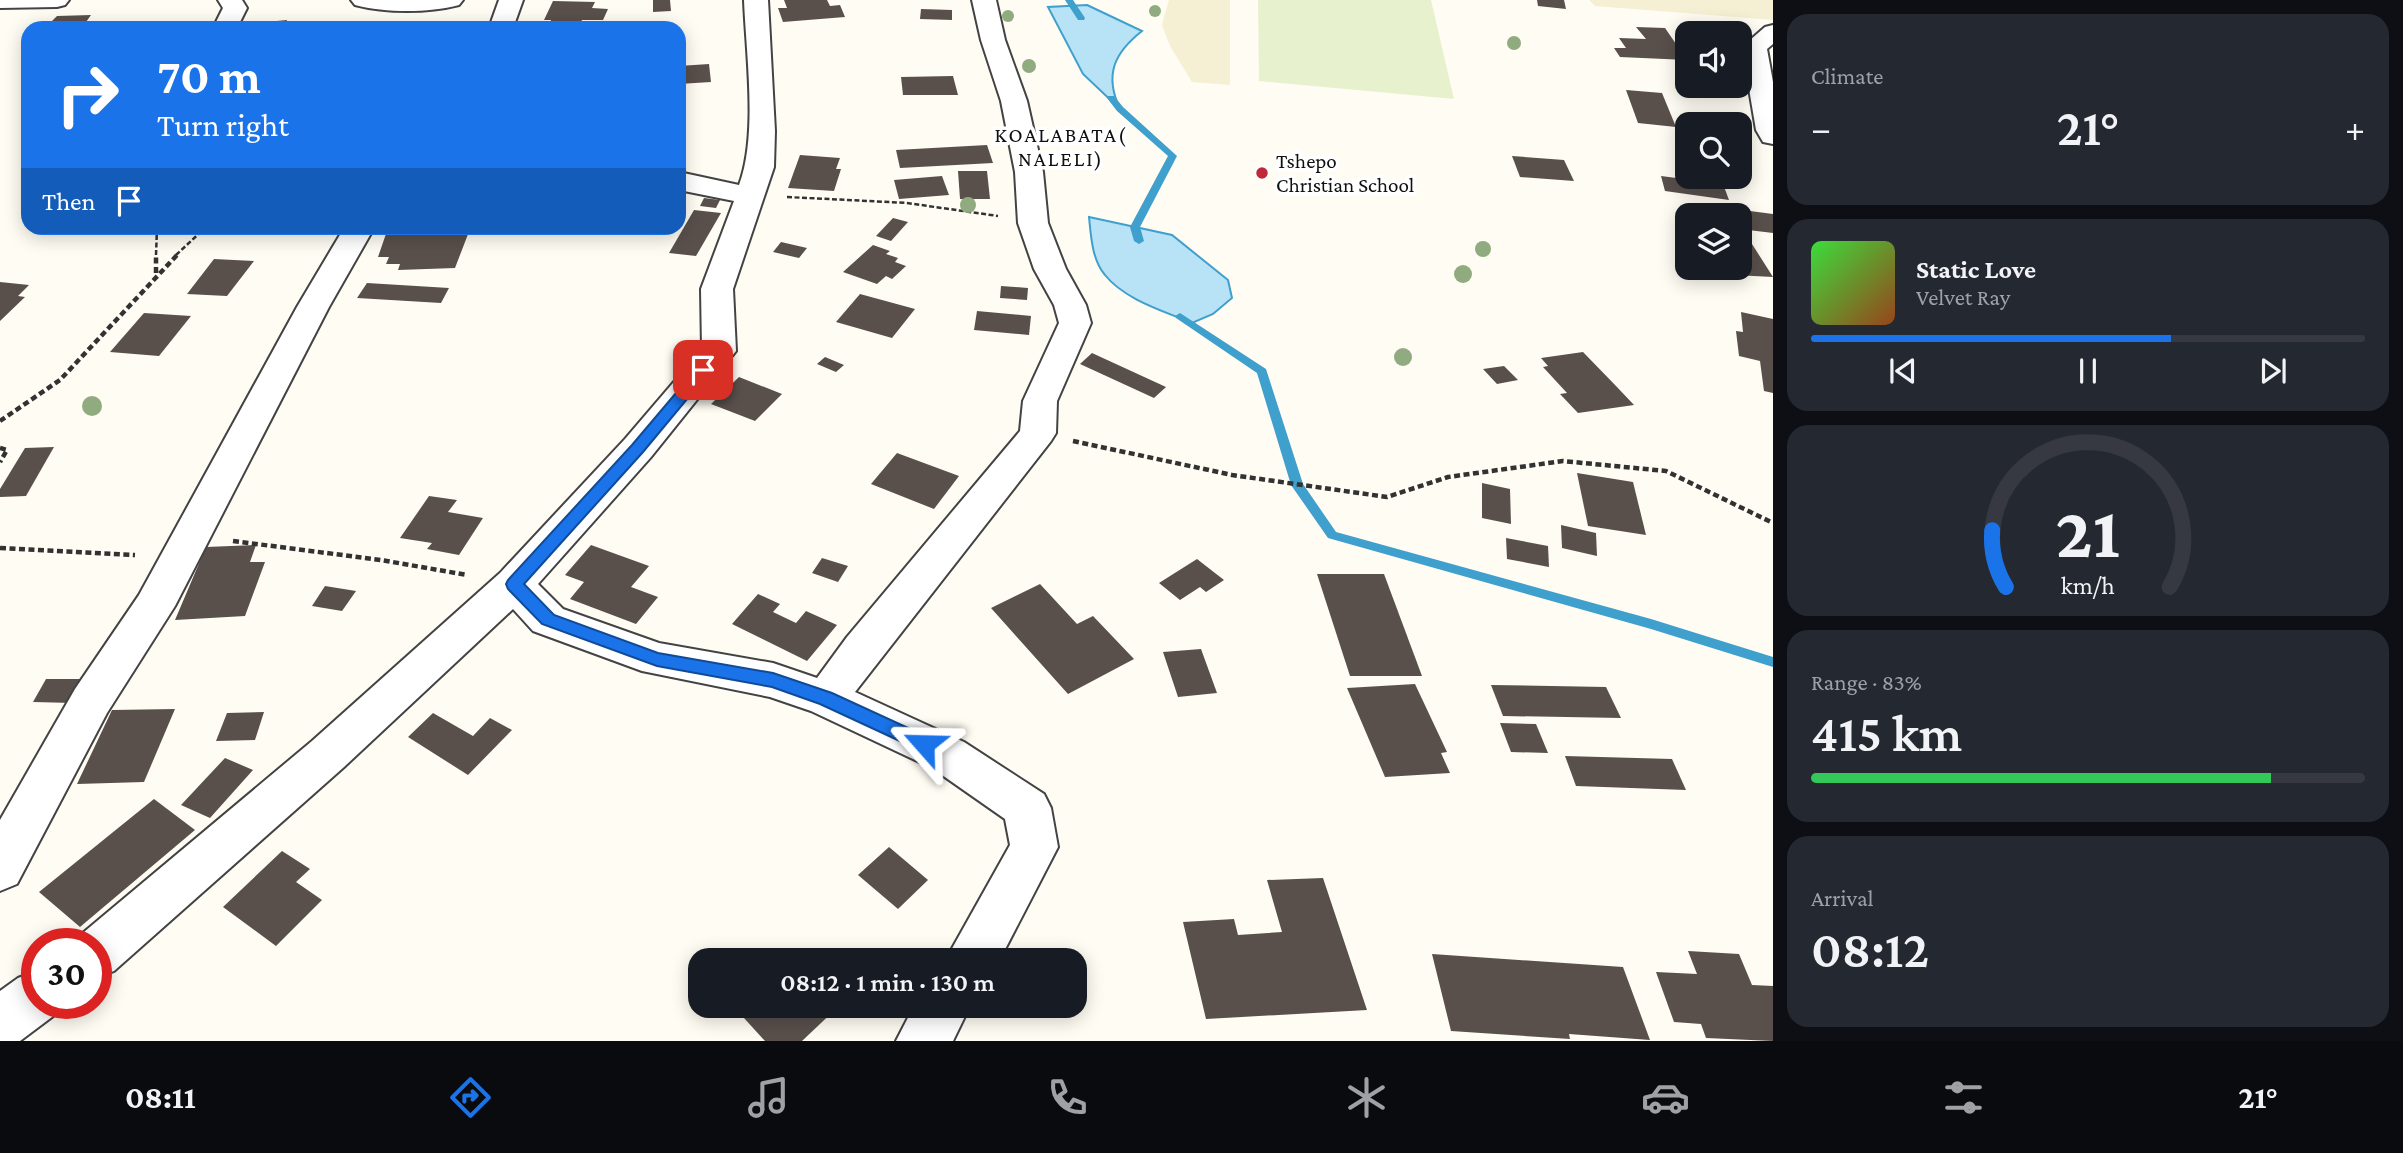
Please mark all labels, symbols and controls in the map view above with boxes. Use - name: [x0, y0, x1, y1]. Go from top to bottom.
- map controls: [1675, 21, 1752, 280]
- button: sound: [1675, 21, 1752, 98]
- icon: right: [42, 49, 133, 140]
- text: 70 m: [157, 49, 261, 104]
- text: Climate: [1811, 63, 1883, 89]
- text: 21°: [2057, 98, 2119, 156]
- text: Turn right: [157, 107, 289, 143]
- text: −: [1811, 107, 1831, 149]
- text: +: [2345, 107, 2365, 149]
- button: search: [1675, 112, 1752, 189]
- district label: KOALABATA( NALELI): [995, 123, 1127, 171]
- place label: Tshepo Christian School: [1276, 149, 1414, 197]
- marker: Tshepo Christian School: [1254, 165, 1270, 181]
- icon: arrive: [110, 182, 148, 220]
- text: Then: [42, 187, 96, 216]
- button: layers: [1675, 203, 1752, 280]
- text: Static Love: [1916, 255, 2036, 284]
- text: Velvet Ray: [1916, 284, 2010, 310]
- pin: [673, 340, 733, 400]
- icon: arrive: [684, 351, 722, 389]
- icon: previous: [1884, 352, 1922, 390]
- icon: pause: [2069, 352, 2107, 390]
- icon: next: [2254, 352, 2292, 390]
- text: 21: [2056, 492, 2120, 573]
- text: km/h: [2061, 571, 2115, 598]
- text: Range · 83%: [1811, 669, 1922, 695]
- text: 415 km: [1811, 704, 1962, 762]
- position arrow: [887, 707, 961, 781]
- text: Arrival: [1811, 885, 1874, 911]
- text: 08:12: [1811, 920, 1929, 978]
- speed limit sign: 30: [21, 928, 112, 1019]
- text: 08:12 · 1 min · 130 m: [780, 968, 995, 997]
- icon: directions: [446, 1073, 495, 1122]
- icon: music: [744, 1073, 793, 1122]
- icon: phone: [1043, 1073, 1092, 1122]
- icon: climate: [1342, 1073, 1391, 1122]
- icon: car: [1641, 1073, 1690, 1122]
- icon: filters: [1939, 1073, 1988, 1122]
- text: 08:11: [125, 1079, 196, 1115]
- text: 21°: [2238, 1079, 2278, 1115]

